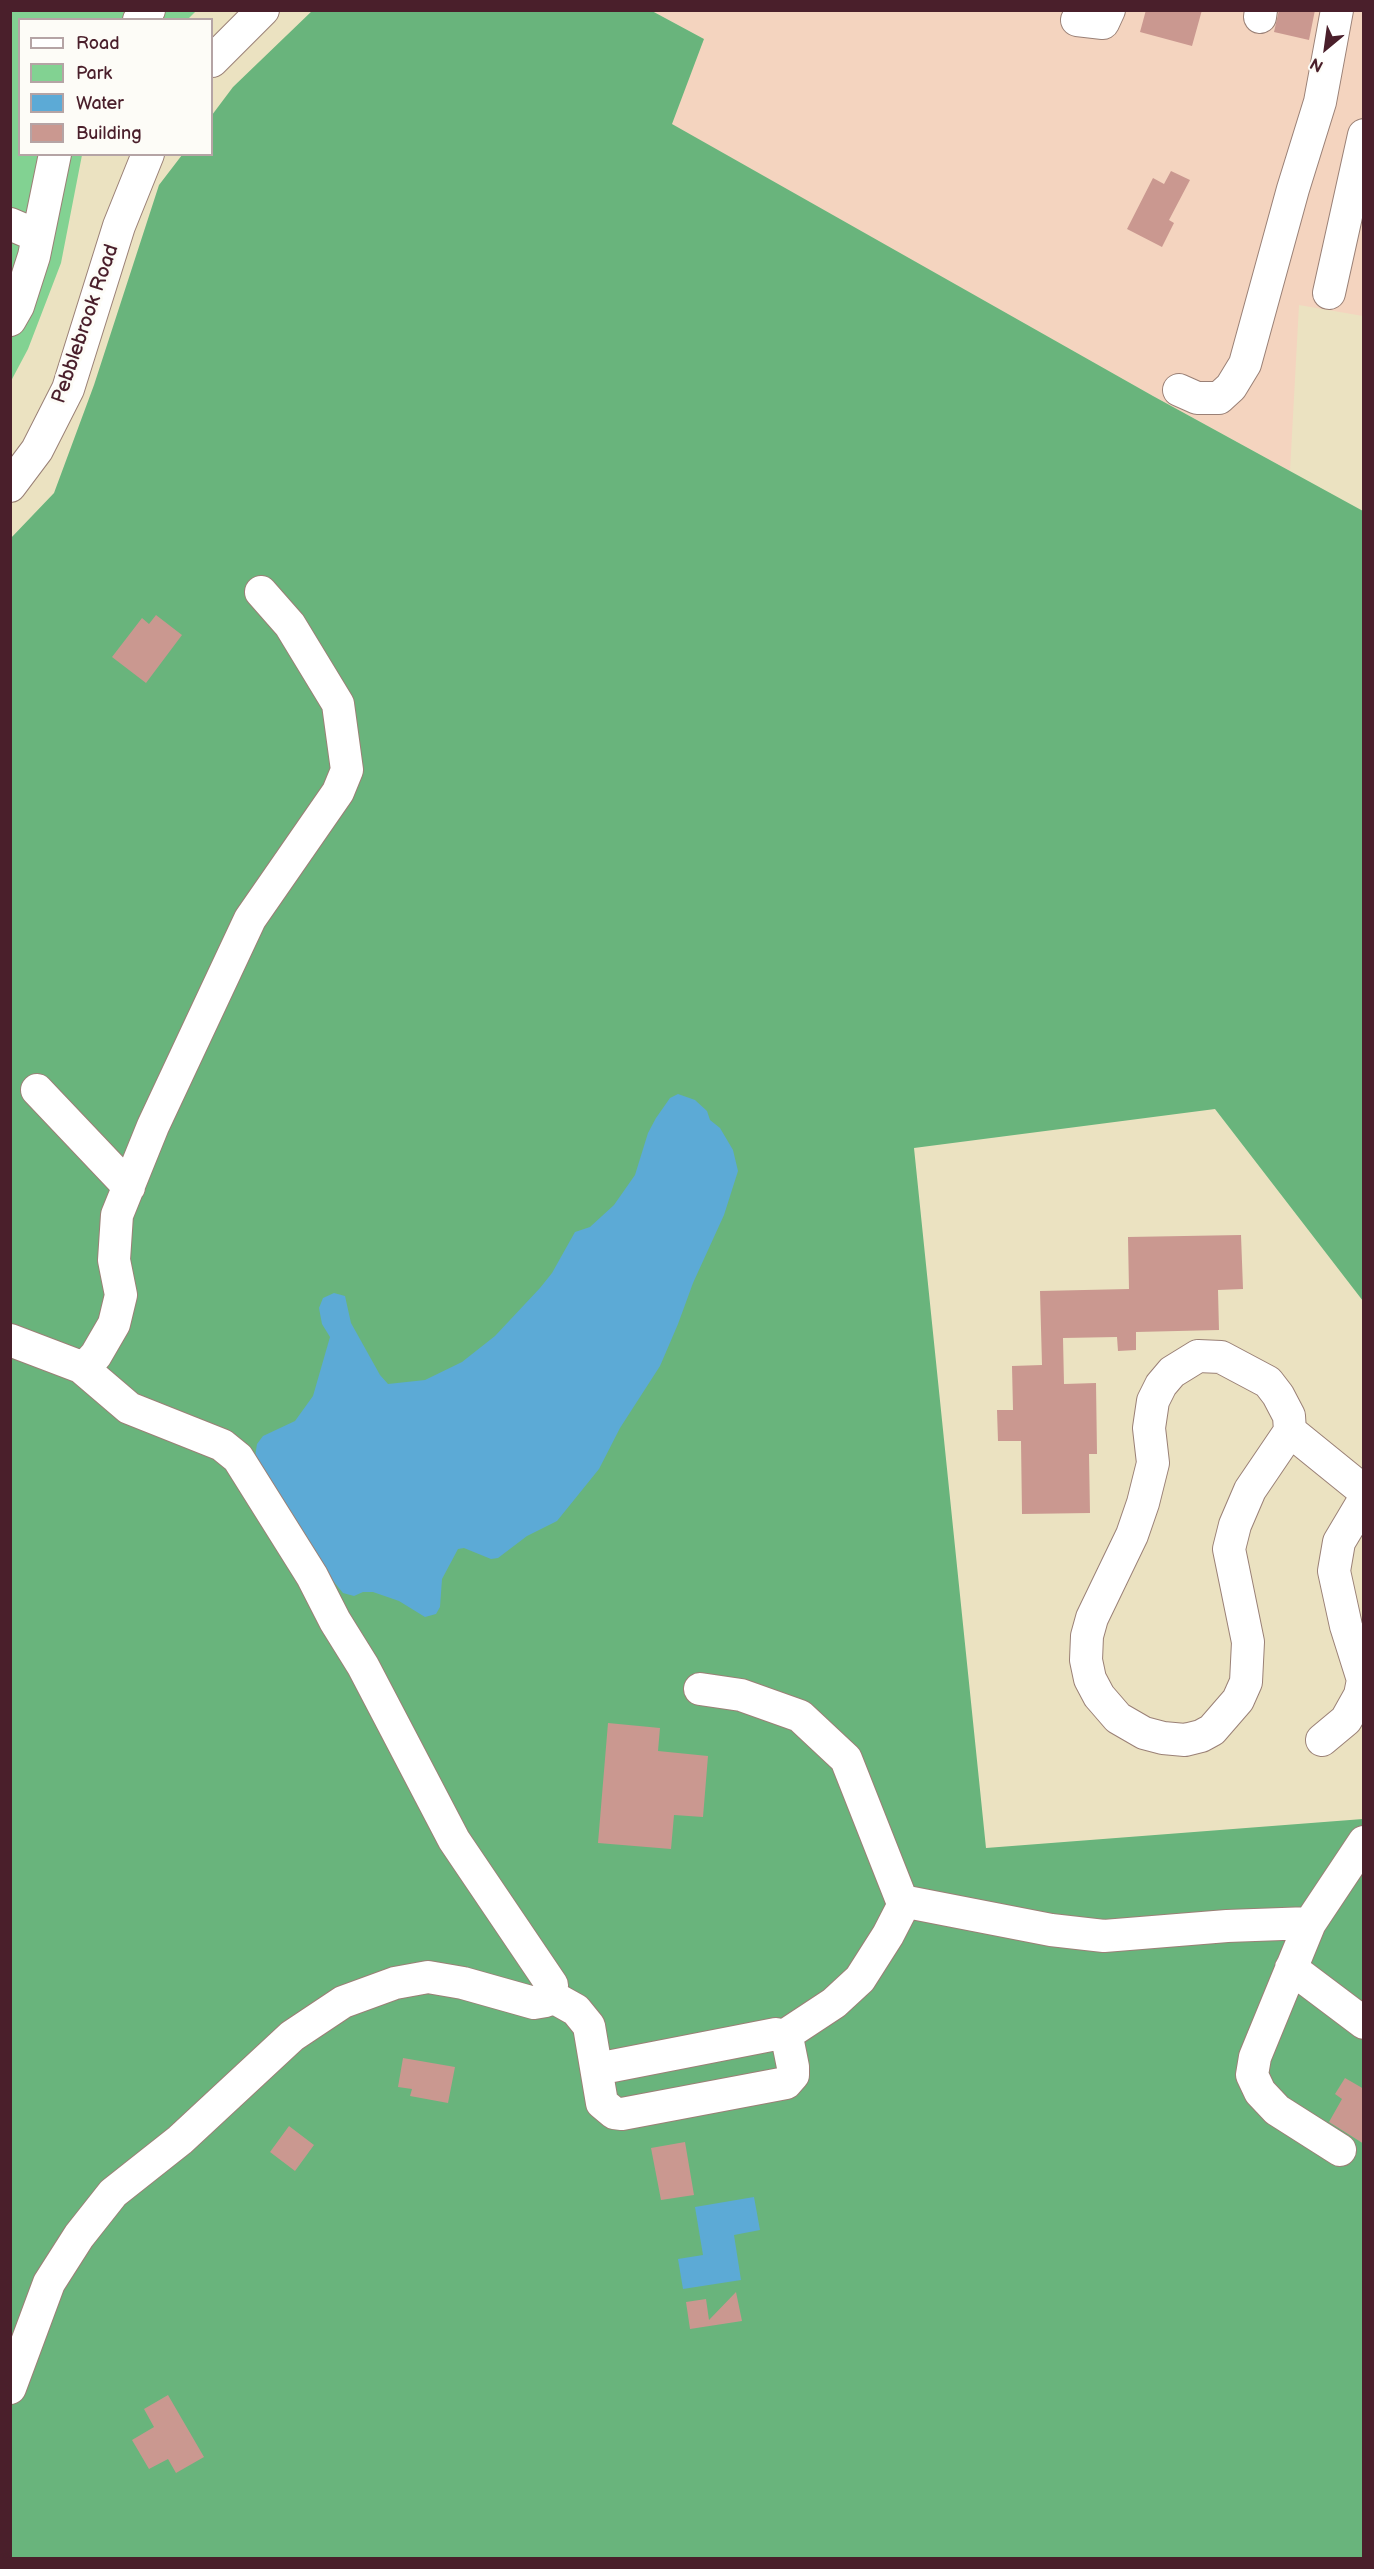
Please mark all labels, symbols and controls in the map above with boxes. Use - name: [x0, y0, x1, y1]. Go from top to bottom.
- legend: [18, 18, 213, 156]
- north arrow: [1296, 18, 1356, 78]
- text: Road: [76, 33, 120, 54]
- text: N: [1307, 53, 1327, 75]
- text: Park: [76, 63, 112, 84]
- text: Water: [76, 93, 124, 114]
- text: Building: [76, 123, 142, 144]
- street label: Pebblebrook Road: [48, 241, 124, 407]

